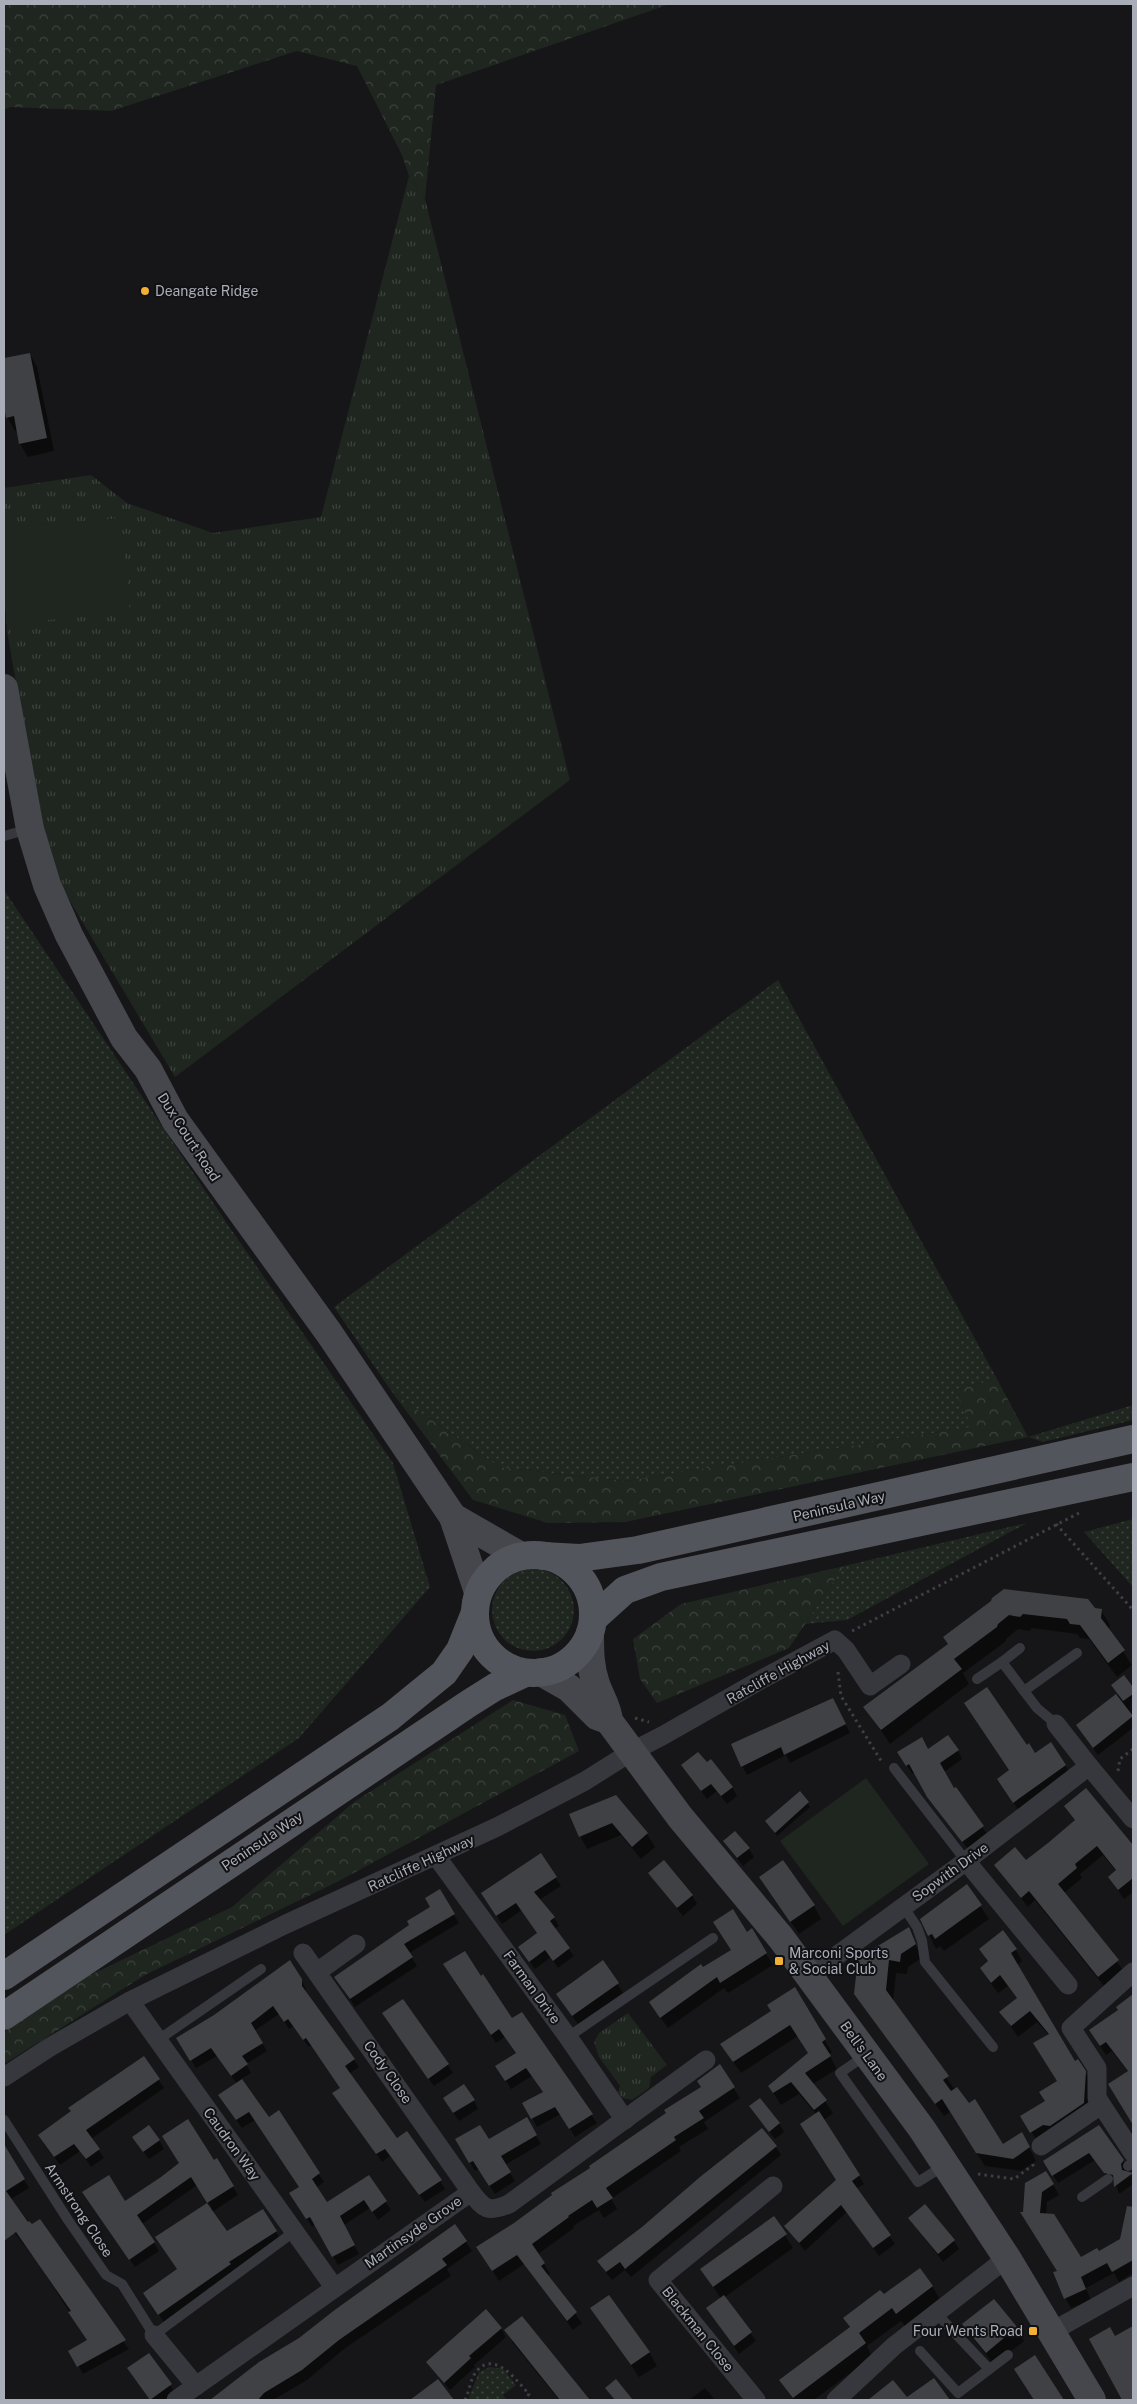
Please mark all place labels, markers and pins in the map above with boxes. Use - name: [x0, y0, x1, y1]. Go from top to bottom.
- place label: Deangate Ridge: [155, 283, 258, 299]
- marker: Deangate Ridge: [139, 285, 151, 297]
- place label: Marconi Sports & Social Club: [789, 1945, 888, 1977]
- marker: Marconi Sports & Social Club: [773, 1955, 785, 1967]
- place label: Four Wents Road: [913, 2323, 1023, 2339]
- marker: Four Wents Road: [1027, 2325, 1039, 2337]

